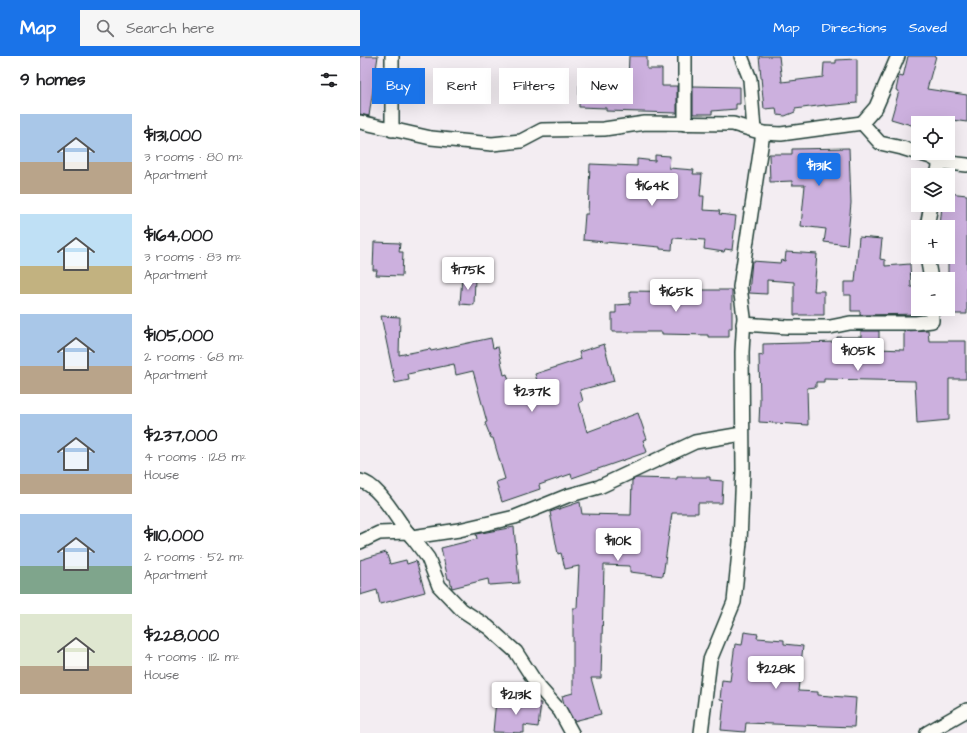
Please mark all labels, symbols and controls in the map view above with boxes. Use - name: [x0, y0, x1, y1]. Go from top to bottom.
- search box: [80, 10, 360, 46]
- text: Map: [20, 15, 56, 42]
- icon: search: [94, 17, 116, 39]
- text: Search here: [126, 18, 215, 39]
- text: Map: [773, 18, 800, 38]
- text: Directions: [822, 18, 887, 38]
- text: Saved: [909, 18, 947, 38]
- text: 9 homes: [20, 68, 85, 92]
- chip: Buy: [372, 68, 425, 104]
- chip: Rent: [433, 68, 491, 104]
- chip: Filters: [499, 68, 569, 104]
- chip: New: [577, 68, 633, 104]
- icon: filters: [318, 69, 340, 91]
- map controls: [911, 116, 955, 316]
- button: locate: [911, 116, 955, 160]
- text: $131,000: [144, 124, 202, 148]
- icon: home: [52, 130, 100, 178]
- text: 3 rooms · 80 m²: [144, 148, 243, 166]
- pin: $131K: [791, 153, 847, 187]
- text: $131K: [806, 157, 832, 175]
- text: Apartment: [144, 166, 208, 184]
- button: layers: [911, 168, 955, 212]
- pin: $164K: [624, 173, 680, 207]
- text: $164K: [635, 177, 669, 195]
- button: +: [911, 220, 955, 264]
- text: $164,000: [144, 224, 213, 248]
- icon: home: [52, 230, 100, 278]
- text: 3 rooms · 83 m²: [144, 248, 242, 266]
- pin: $175K: [440, 257, 496, 291]
- text: $175K: [451, 261, 485, 279]
- text: Apartment: [144, 266, 208, 284]
- button: −: [911, 272, 955, 316]
- pin: $165K: [648, 279, 704, 313]
- text: $165K: [659, 283, 693, 301]
- text: $105,000: [144, 324, 214, 348]
- icon: home: [52, 330, 100, 378]
- pin: $105K: [830, 338, 886, 372]
- text: $105K: [841, 342, 875, 360]
- text: 2 rooms · 68 m²: [144, 348, 244, 366]
- text: Apartment: [144, 366, 208, 384]
- pin: $237K: [504, 379, 560, 413]
- text: $237K: [513, 383, 551, 401]
- text: $237,000: [144, 424, 218, 448]
- icon: home: [52, 430, 100, 478]
- text: 4 rooms · 128 m²: [144, 448, 246, 466]
- text: House: [144, 466, 179, 484]
- text: $110,000: [144, 524, 204, 548]
- pin: $110K: [590, 528, 646, 562]
- icon: home: [52, 530, 100, 578]
- text: $110K: [605, 532, 631, 550]
- text: 2 rooms · 52 m²: [144, 548, 244, 566]
- text: Apartment: [144, 566, 208, 584]
- text: $228,000: [144, 624, 219, 648]
- icon: home: [52, 630, 100, 678]
- text: 4 rooms · 112 m²: [144, 648, 240, 666]
- pin: $228K: [748, 656, 804, 690]
- text: $228K: [757, 660, 795, 678]
- text: House: [144, 666, 179, 684]
- pin: $213K: [488, 682, 544, 716]
- text: $213K: [501, 686, 531, 704]

